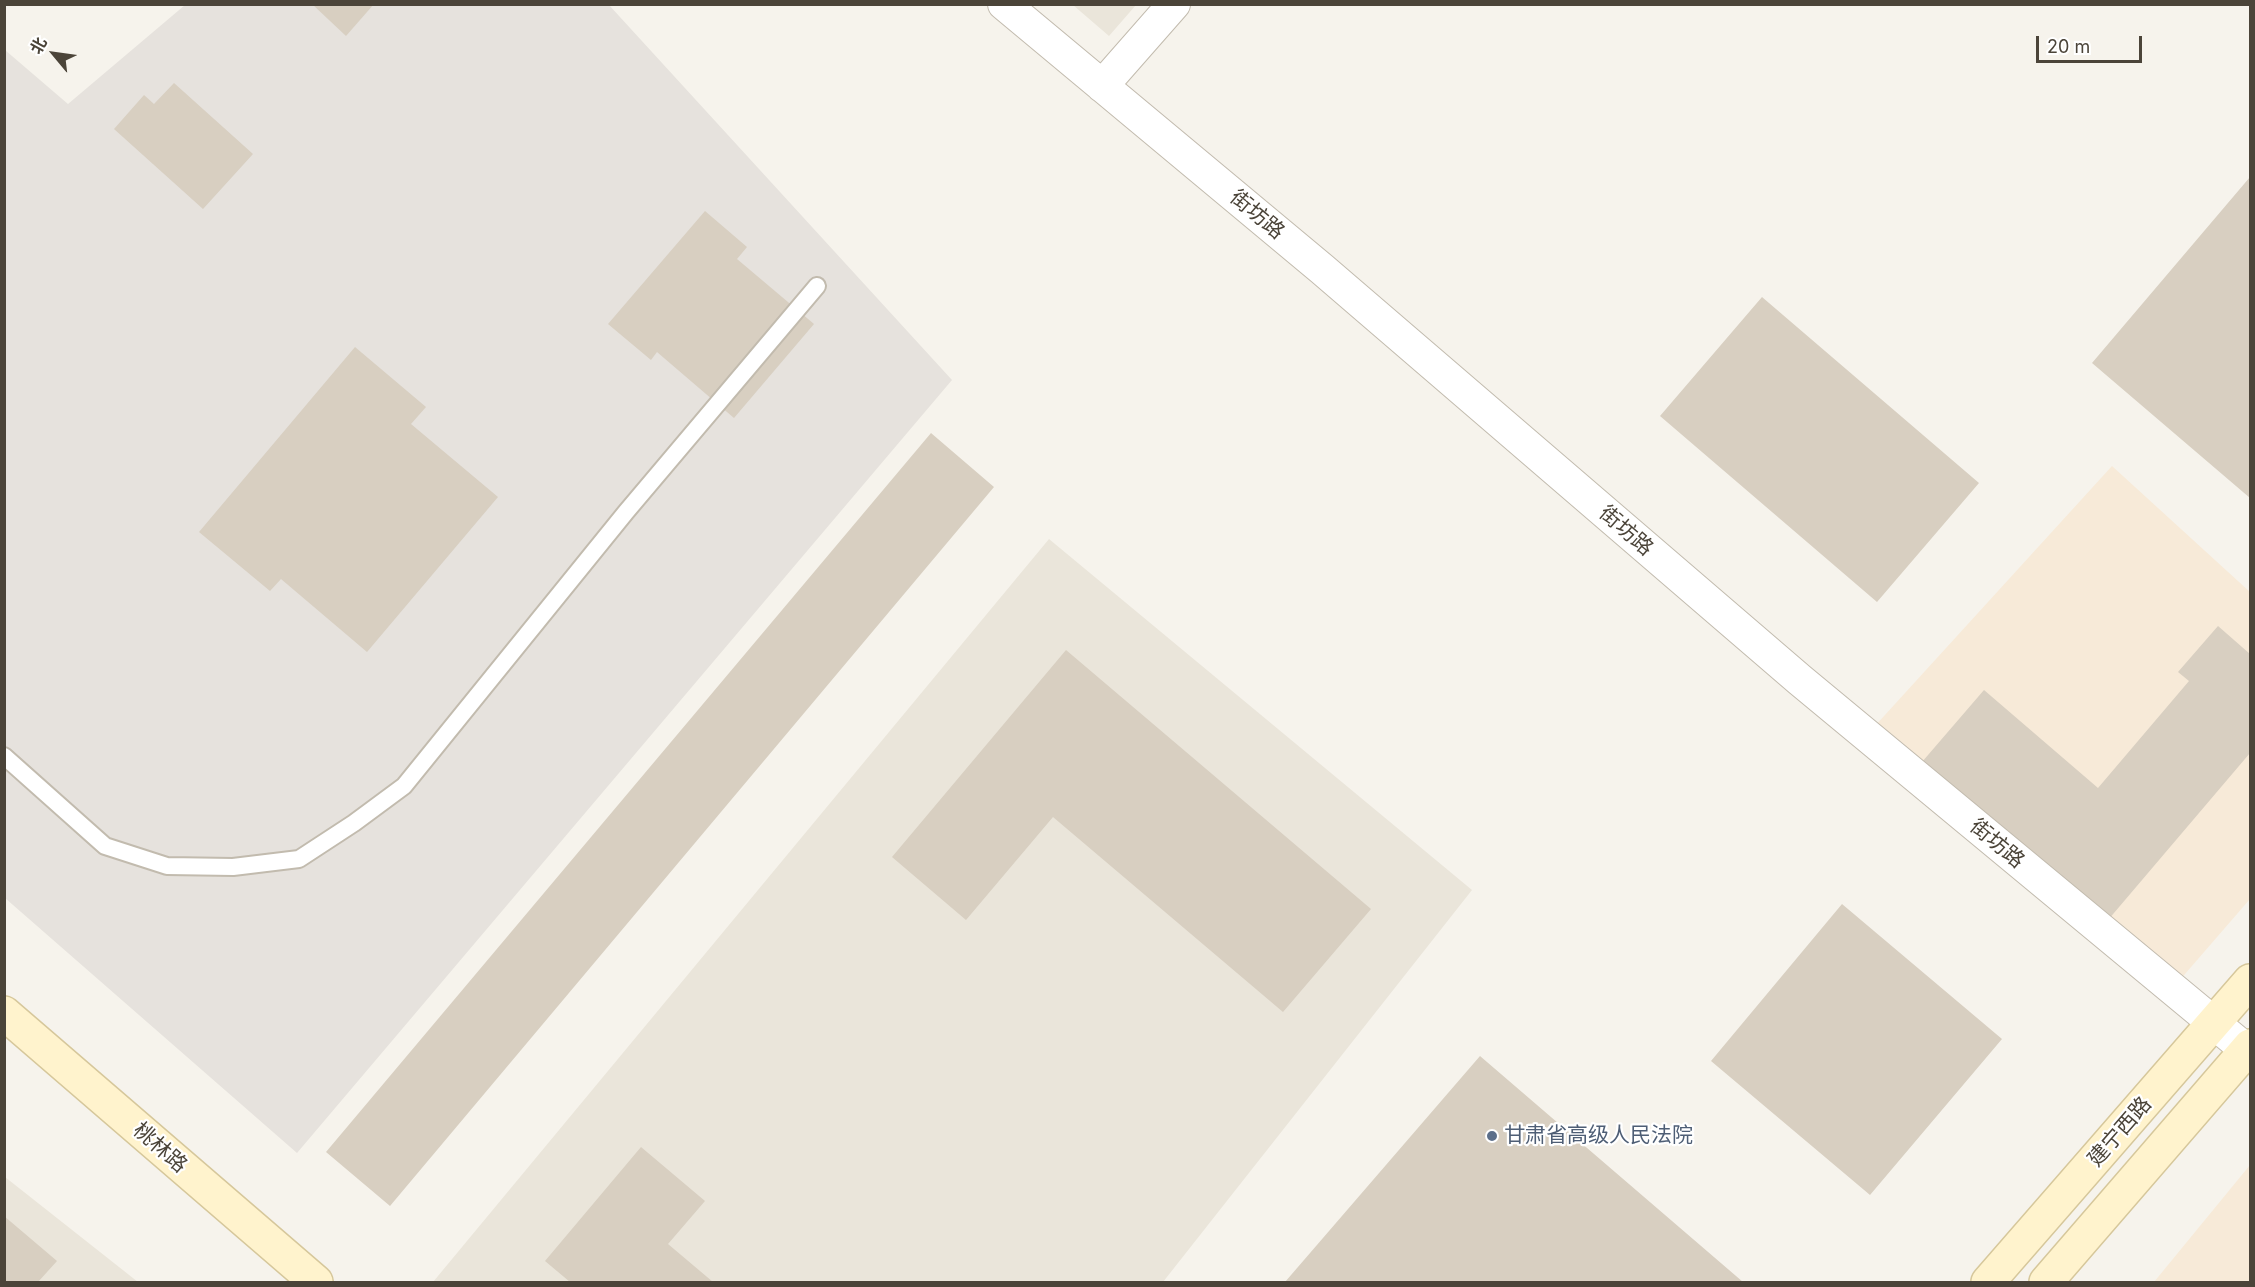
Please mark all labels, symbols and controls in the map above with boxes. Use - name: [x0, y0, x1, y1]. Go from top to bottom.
- north arrow: [24, 24, 84, 84]
- scale bar: [2039, 24, 2146, 62]
- text: 北: [26, 33, 51, 57]
- text: 20 m: [2047, 36, 2090, 57]
- street label: 街坊路: [1225, 185, 1289, 245]
- street label: 街坊路: [1594, 501, 1658, 561]
- street label: 街坊路: [1965, 814, 2029, 874]
- street label: 建宁西路: [2083, 1092, 2157, 1172]
- street label: 桃林路: [128, 1118, 192, 1178]
- place label: 甘肃省高级人民法院: [1504, 1123, 1693, 1149]
- marker: 甘肃省高级人民法院: [1485, 1129, 1499, 1143]

